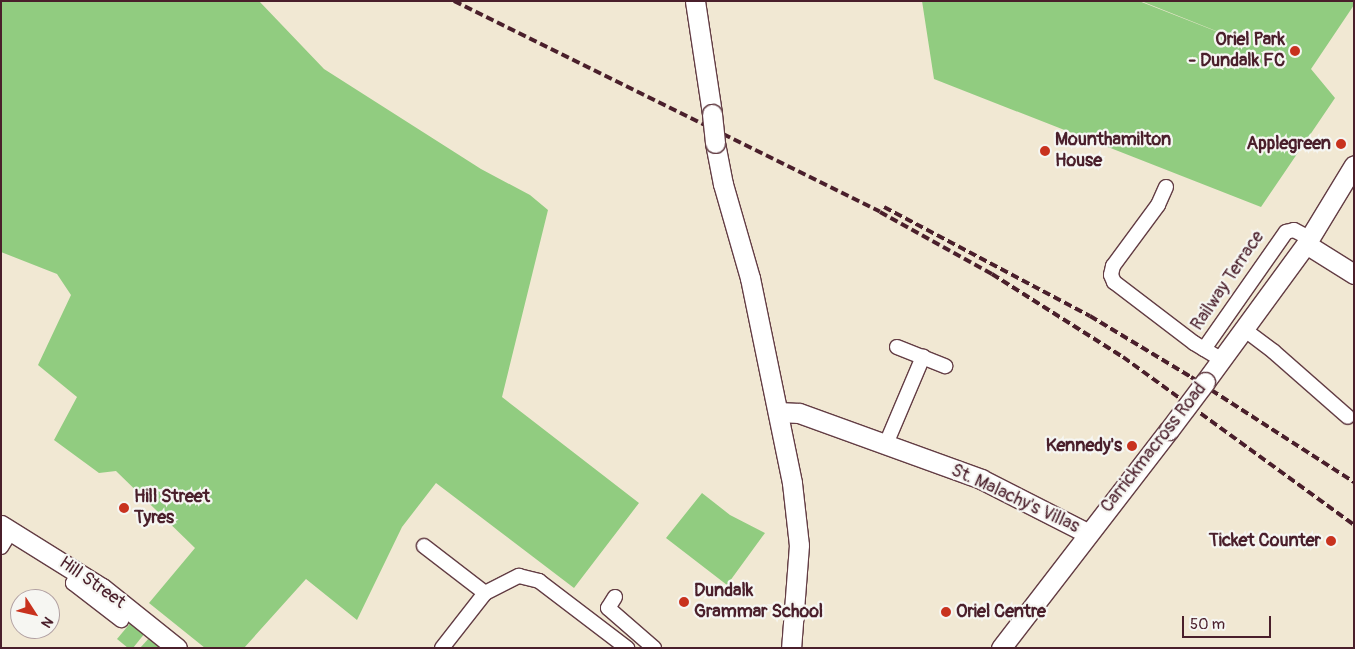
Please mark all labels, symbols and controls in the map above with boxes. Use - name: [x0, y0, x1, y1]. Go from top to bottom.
- place label: Oriel Park - Dundalk FC: [1188, 30, 1285, 72]
- marker: Oriel Park - Dundalk FC: [1289, 45, 1301, 57]
- place label: Mounthamilton House: [1055, 130, 1171, 172]
- place label: Applegreen: [1246, 133, 1331, 155]
- marker: Applegreen: [1335, 138, 1347, 150]
- marker: Mounthamilton House: [1039, 145, 1051, 157]
- street label: Railway Terrace: [1187, 227, 1269, 335]
- street label: Carrickmacross Road: [1097, 379, 1211, 517]
- place label: Kennedy's: [1046, 435, 1122, 457]
- marker: Kennedy's: [1126, 440, 1138, 452]
- street label: St. Malachy's Villas: [947, 460, 1083, 538]
- place label: Hill Street Tyres: [134, 487, 210, 530]
- marker: Hill Street Tyres: [118, 502, 130, 514]
- place label: Ticket Counter: [1209, 530, 1321, 552]
- marker: Ticket Counter: [1325, 535, 1337, 547]
- street label: Hill Street: [55, 552, 129, 614]
- place label: Dundalk Grammar School: [694, 581, 823, 624]
- north arrow: [10, 589, 60, 639]
- marker: Dundalk Grammar School: [678, 596, 690, 608]
- place label: Oriel Centre: [956, 601, 1046, 623]
- marker: Oriel Centre: [940, 606, 952, 618]
- scale bar: [1185, 606, 1274, 638]
- text: N: [37, 614, 57, 631]
- text: 50 m: [1190, 615, 1225, 634]

